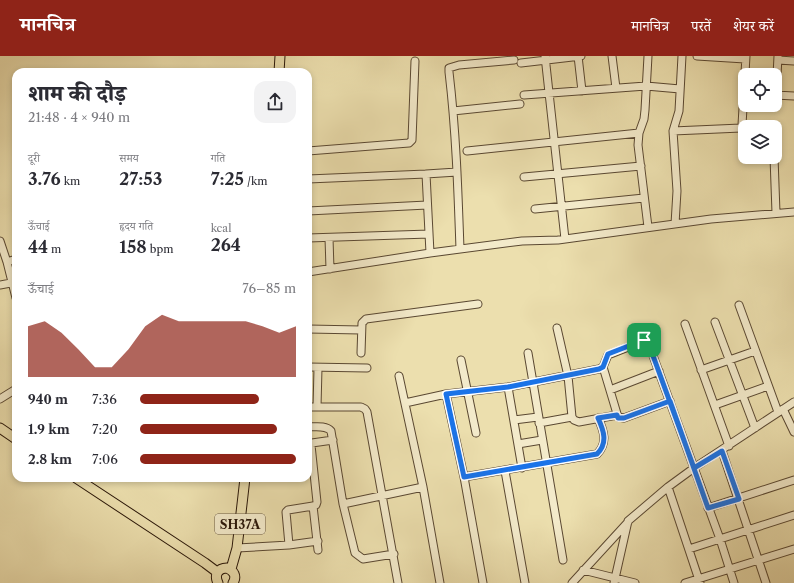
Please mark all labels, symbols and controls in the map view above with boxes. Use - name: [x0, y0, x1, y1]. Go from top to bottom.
- text: मानचित्र: [20, 13, 75, 36]
- text: मानचित्र: [631, 17, 669, 35]
- text: परतें: [691, 17, 711, 35]
- text: शेयर करें: [733, 17, 774, 35]
- map controls: [738, 68, 782, 164]
- button: locate: [738, 68, 782, 112]
- text: शाम की दौड़: [28, 80, 126, 107]
- button: share: [254, 81, 296, 123]
- text: 21:48 · 4 × 940 m: [28, 109, 130, 125]
- button: layers: [738, 120, 782, 164]
- text: दूरी: [28, 151, 40, 165]
- text: समय: [119, 151, 139, 165]
- text: गति: [211, 151, 225, 165]
- text: 3.76: [28, 169, 61, 189]
- text: 27:53: [119, 169, 162, 189]
- text: 7:25: [211, 169, 244, 189]
- text: km: [61, 174, 80, 188]
- text: /km: [244, 174, 268, 188]
- text: ऊँचाई: [28, 219, 50, 233]
- text: हृदय गति: [119, 219, 153, 233]
- text: kcal: [211, 221, 231, 235]
- text: 264: [211, 235, 241, 255]
- text: 44: [28, 237, 48, 257]
- text: 158: [119, 237, 147, 257]
- text: m: [48, 242, 61, 256]
- text: bpm: [147, 242, 173, 256]
- text: ऊँचाई: [28, 280, 54, 296]
- text: 76–85 m: [242, 280, 296, 296]
- pin: [627, 323, 661, 357]
- icon: arrive: [633, 329, 655, 351]
- text: 940 m: [28, 391, 68, 407]
- text: 7:36: [92, 391, 117, 407]
- text: 1.9 km: [28, 421, 70, 437]
- text: 7:20: [92, 421, 118, 437]
- text: 2.8 km: [28, 451, 72, 467]
- text: 7:06: [92, 451, 118, 467]
- road number: SH37A: [215, 514, 265, 534]

